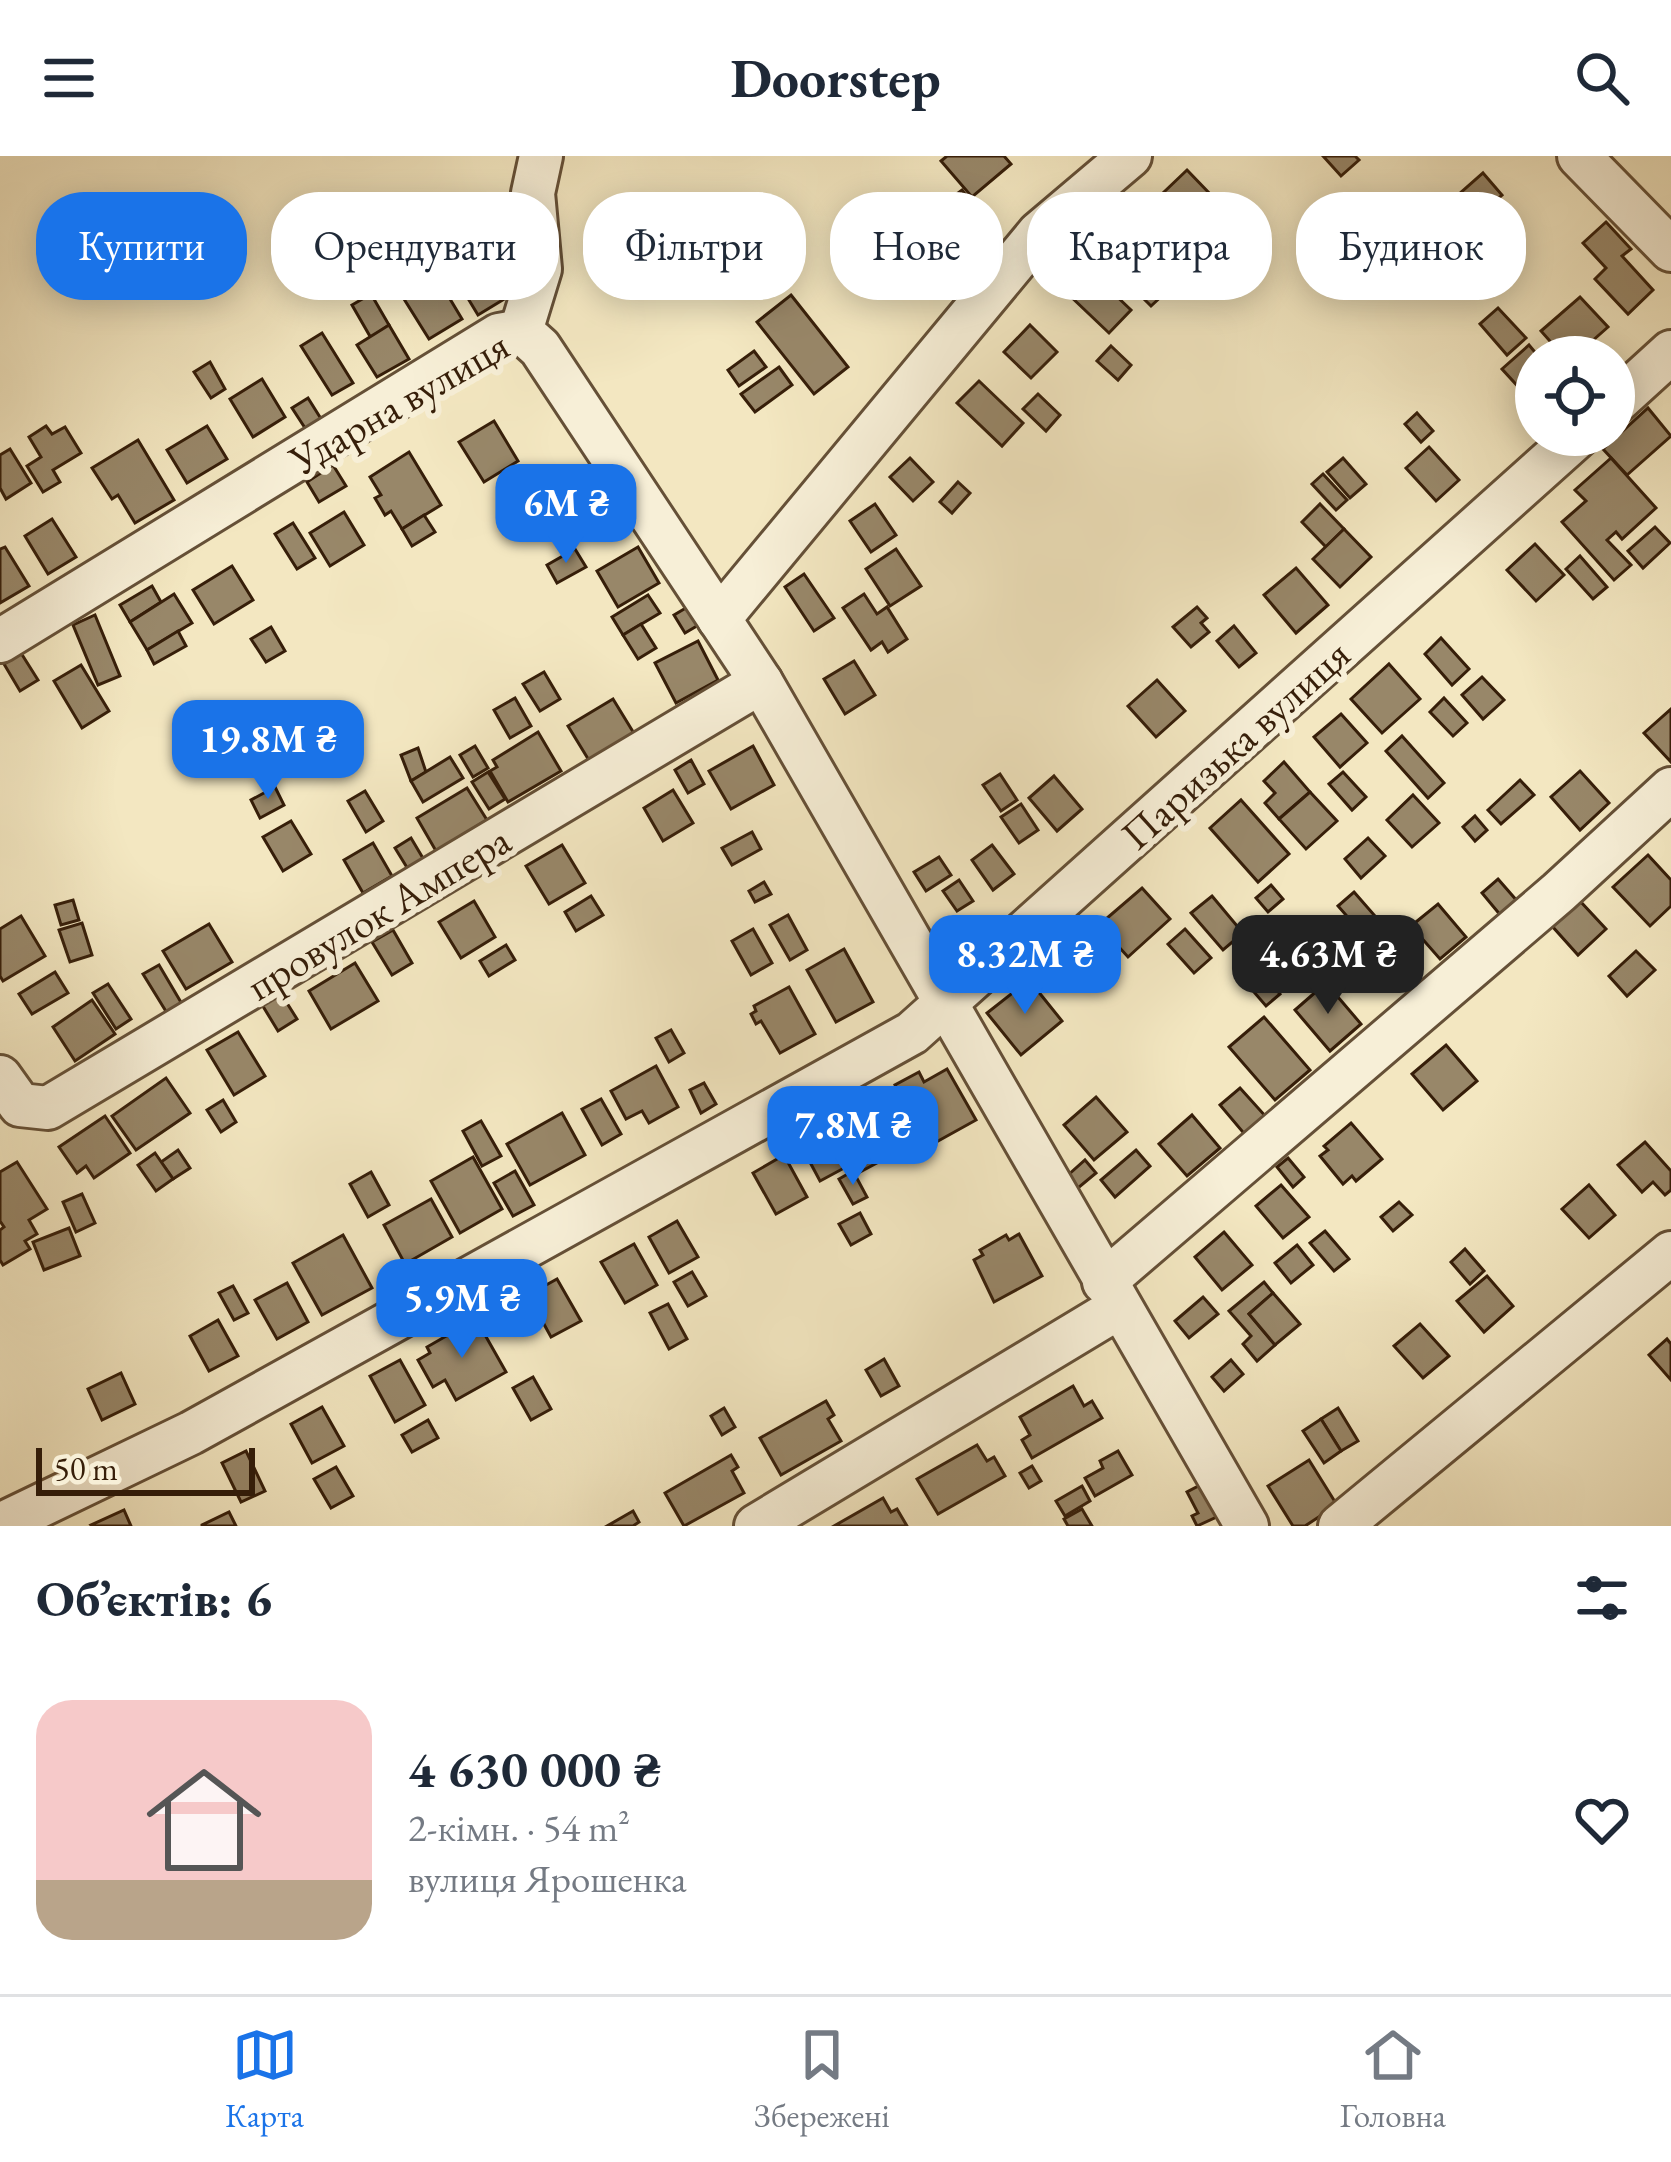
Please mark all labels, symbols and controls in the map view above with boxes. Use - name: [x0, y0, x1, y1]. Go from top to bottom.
- text: Doorstep: [730, 43, 941, 113]
- icon: menu: [36, 45, 102, 111]
- icon: search: [1569, 45, 1635, 111]
- chip: Купити: [36, 192, 247, 300]
- chip: Орендувати: [271, 192, 559, 300]
- chip: Фільтри: [583, 192, 806, 300]
- chip: Нове: [830, 192, 1003, 300]
- chip: Квартира: [1027, 192, 1272, 300]
- chip: Будинок: [1296, 192, 1526, 300]
- street label: Ударна вулиця: [279, 317, 519, 488]
- map controls: [1515, 336, 1635, 456]
- button: locate: [1515, 336, 1635, 456]
- pin: 6M ₴: [495, 464, 637, 566]
- text: 6M ₴: [522, 477, 610, 528]
- street label: Паризька вулиця: [1109, 627, 1361, 862]
- pin: 19.8M ₴: [157, 700, 379, 802]
- text: 19.8M ₴: [199, 713, 337, 764]
- street label: провулок Ампера: [236, 812, 520, 1013]
- pin: 8.32M ₴: [914, 915, 1136, 1017]
- pin: 4.63M ₴: [1217, 915, 1439, 1017]
- text: 8.32M ₴: [956, 928, 1094, 979]
- text: 4.63M ₴: [1259, 928, 1397, 979]
- pin: 7.8M ₴: [755, 1086, 951, 1188]
- text: 7.8M ₴: [794, 1099, 912, 1150]
- pin: 5.9M ₴: [364, 1259, 560, 1361]
- text: 5.9M ₴: [403, 1272, 521, 1323]
- scale bar: [36, 1442, 255, 1495]
- text: 50 m: [54, 1447, 118, 1490]
- text: Об’єктів: 6: [36, 1565, 272, 1631]
- icon: filters: [1569, 1565, 1635, 1631]
- text: 4 630 000 ₴: [408, 1736, 661, 1802]
- icon: home: [132, 1748, 276, 1892]
- icon: heart: [1569, 1787, 1635, 1853]
- text: 2-кімн. · 54 m²: [408, 1802, 630, 1853]
- text: вулиця Ярошенка: [408, 1853, 687, 1904]
- tab: Карта: [225, 2022, 304, 2137]
- tab: Збережені: [754, 2022, 890, 2137]
- tab: Головна: [1340, 2022, 1446, 2137]

